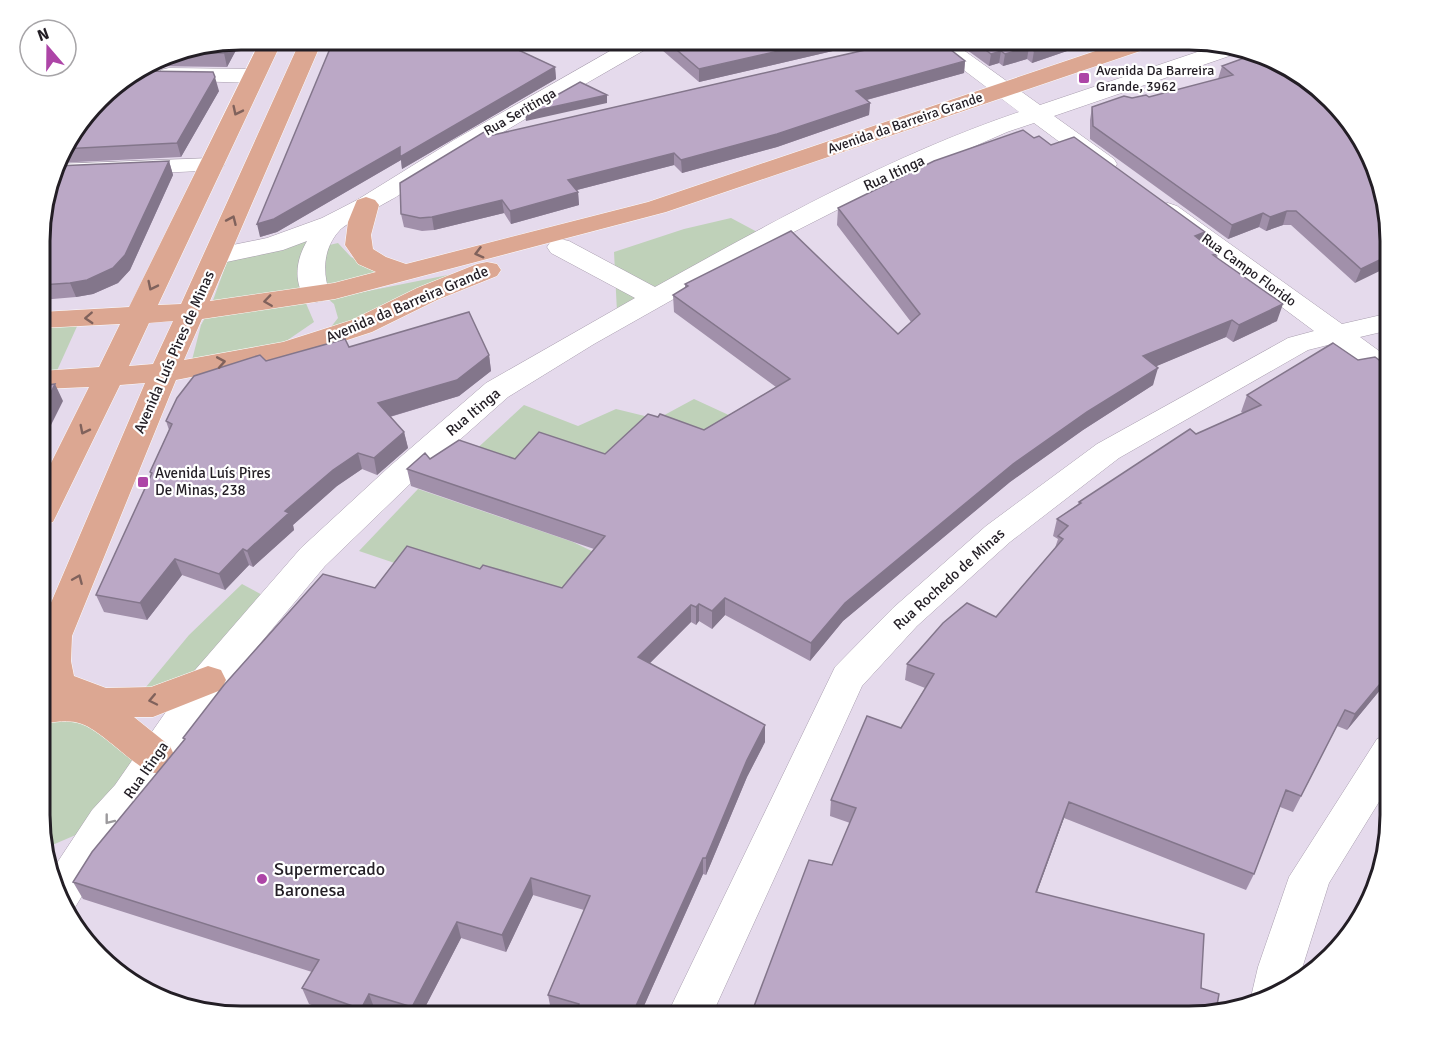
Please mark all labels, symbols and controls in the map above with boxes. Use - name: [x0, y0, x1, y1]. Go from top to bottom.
- north arrow: [18, 18, 78, 78]
- text: N: [35, 24, 52, 46]
- place label: Avenida Da Barreira Grande, 3962: [1096, 62, 1214, 95]
- marker: Avenida Da Barreira Grande, 3962: [1077, 71, 1091, 85]
- street label: Rua Seritinga: [481, 84, 559, 140]
- street label: Avenida da Barreira Grande: [825, 88, 985, 158]
- one-way arrow: [233, 104, 245, 115]
- street label: Rua Itinga: [861, 151, 927, 195]
- one-way arrow: [225, 216, 237, 227]
- street label: Rua Campo Florido: [1198, 230, 1300, 310]
- one-way arrow: [474, 246, 485, 258]
- street label: Avenida da Barreira Grande: [323, 262, 491, 346]
- street label: Avenida Luís Pires de Minas: [130, 267, 218, 436]
- one-way arrow: [148, 279, 159, 290]
- one-way arrow: [264, 295, 273, 307]
- one-way arrow: [84, 311, 93, 324]
- one-way arrow: [216, 356, 226, 369]
- street label: Rua Itinga: [442, 384, 504, 440]
- one-way arrow: [79, 423, 91, 434]
- place label: Avenida Luís Pires De Minas, 238: [155, 464, 271, 499]
- marker: Avenida Luís Pires De Minas, 238: [136, 475, 150, 489]
- street label: Rua Rochedo de Minas: [890, 524, 1009, 634]
- one-way arrow: [71, 574, 83, 585]
- one-way arrow: [148, 693, 158, 706]
- street label: Rua Itinga: [120, 738, 172, 802]
- one-way arrow: [105, 813, 116, 824]
- place label: Supermercado Baronesa: [274, 858, 385, 901]
- marker: Supermercado Baronesa: [255, 872, 269, 886]

